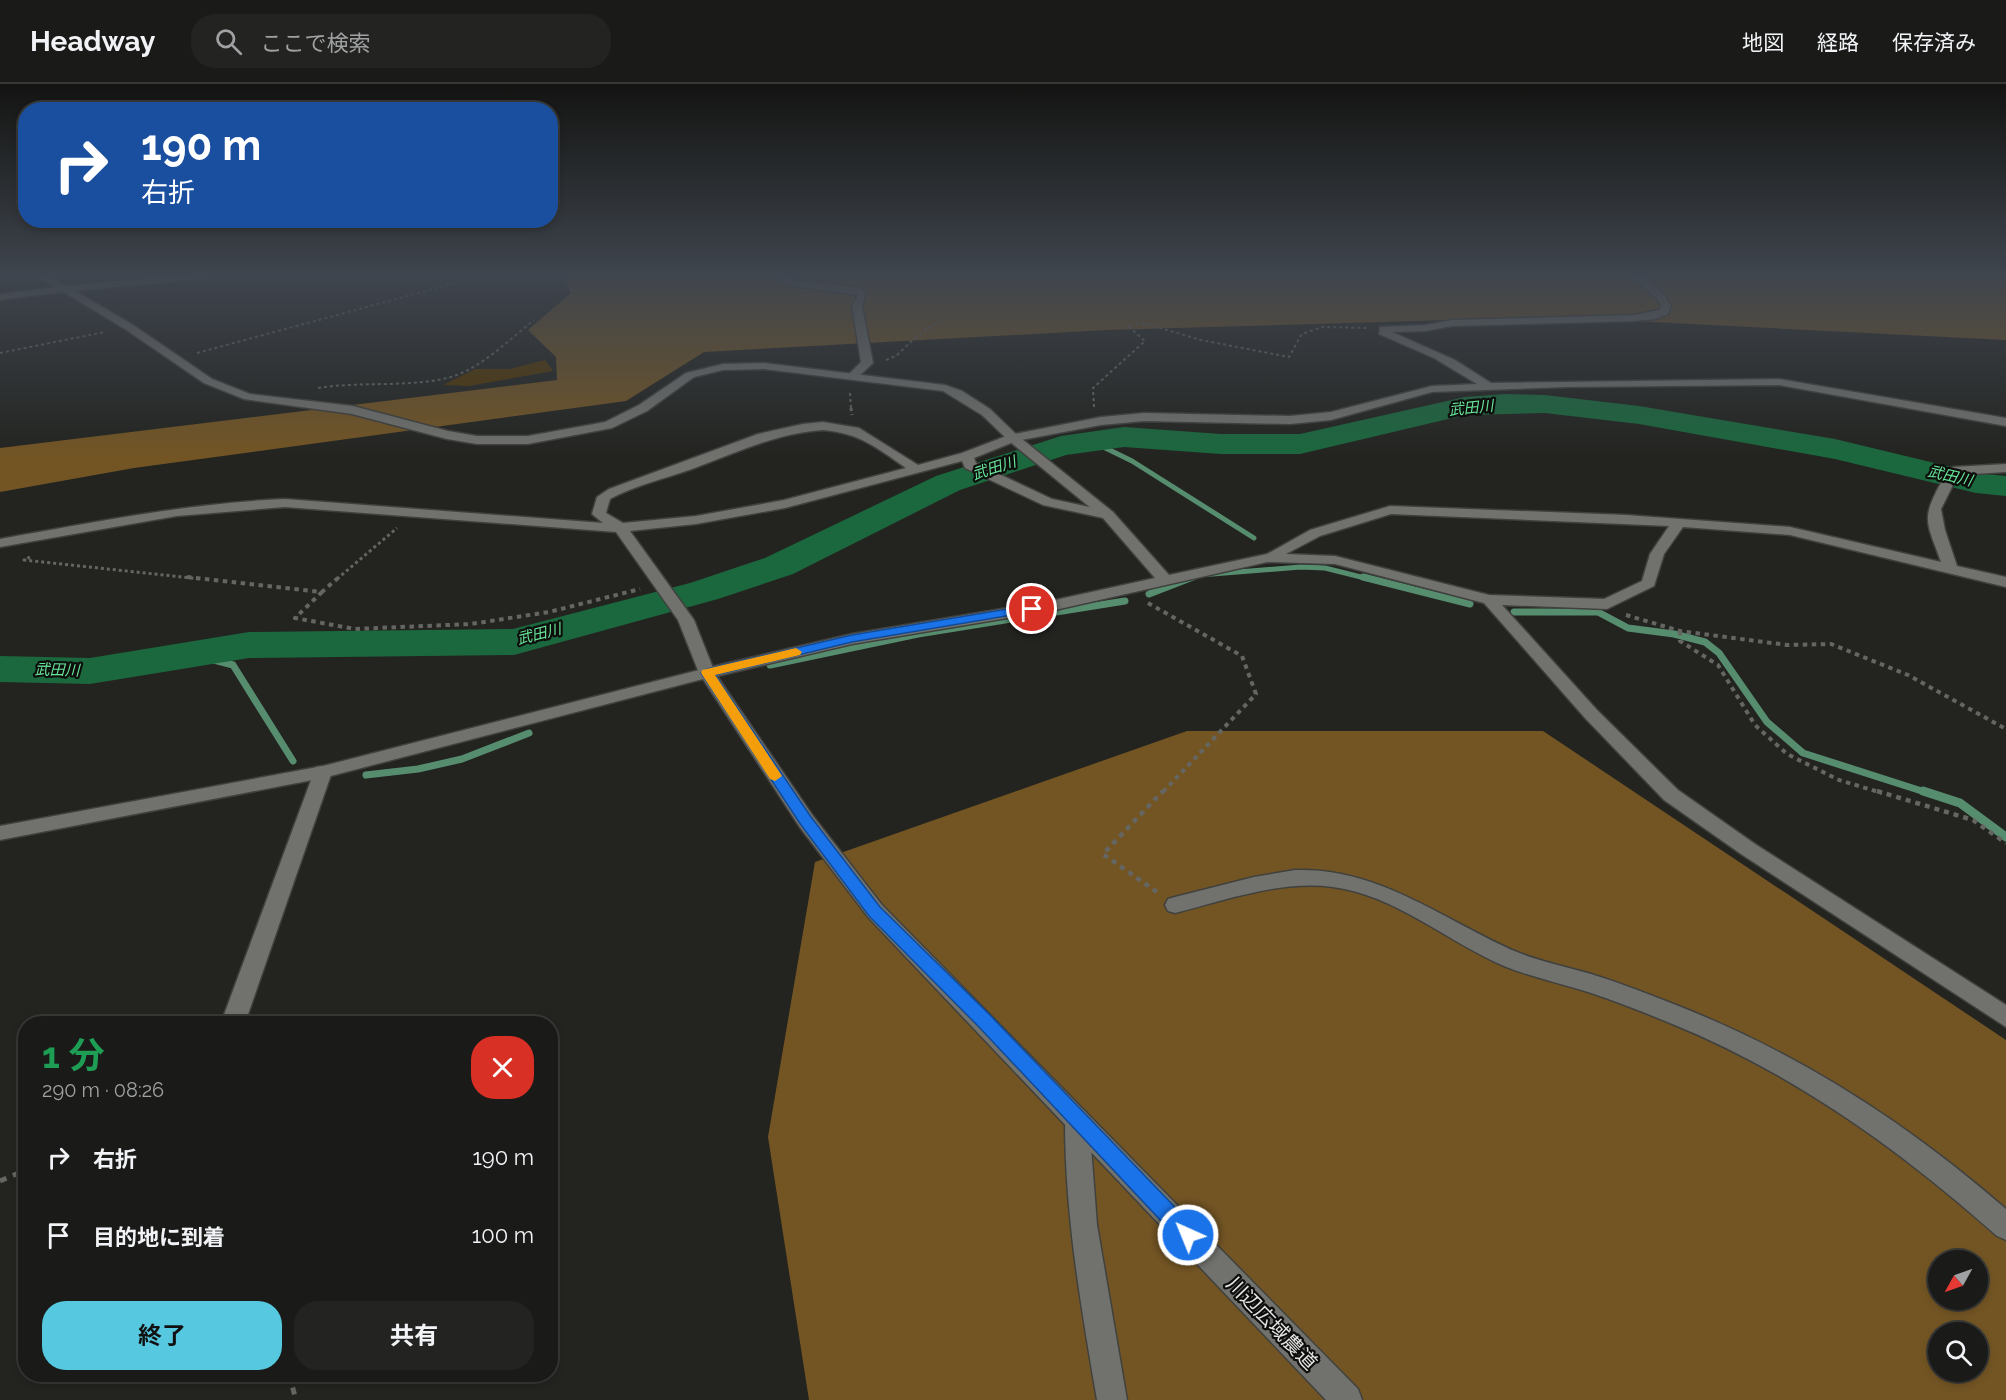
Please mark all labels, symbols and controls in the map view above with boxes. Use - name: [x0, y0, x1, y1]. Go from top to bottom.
- search box: [191, 14, 611, 68]
- text: Headway: [30, 25, 155, 58]
- icon: search: [212, 25, 245, 58]
- text: ここで検索: [260, 30, 371, 56]
- text: 地図: [1742, 30, 1784, 55]
- text: 経路: [1817, 30, 1859, 55]
- text: 保存済み: [1892, 30, 1976, 55]
- text: 190 m: [141, 121, 261, 170]
- icon: right: [42, 126, 120, 204]
- text: 右折: [141, 177, 195, 208]
- water label: 武田川: [1448, 396, 1496, 419]
- water label: 武田川: [970, 452, 1020, 484]
- water label: 武田川: [1926, 462, 1976, 490]
- pin: [1006, 583, 1057, 634]
- icon: arrive: [1015, 592, 1048, 625]
- water label: 武田川: [515, 619, 565, 648]
- water label: 武田川: [34, 661, 82, 679]
- text: 1 分: [42, 1034, 104, 1076]
- button: close: [471, 1036, 534, 1099]
- text: 290 m · 08:26: [42, 1078, 164, 1102]
- icon: right: [42, 1141, 75, 1174]
- text: 190 m: [472, 1144, 534, 1170]
- text: 右折: [93, 1146, 137, 1172]
- position arrow: [1156, 1203, 1220, 1267]
- icon: arrive: [42, 1219, 75, 1252]
- text: 100 m: [472, 1222, 534, 1248]
- text: 目的地に到着: [93, 1224, 225, 1250]
- north arrow: [1928, 1250, 1988, 1310]
- map controls: [1928, 1250, 1988, 1382]
- street label: 川辺広域農道: [1222, 1272, 1322, 1374]
- button: 終了: [42, 1301, 282, 1370]
- button: 共有: [294, 1301, 534, 1370]
- button: search: [1928, 1322, 1988, 1382]

